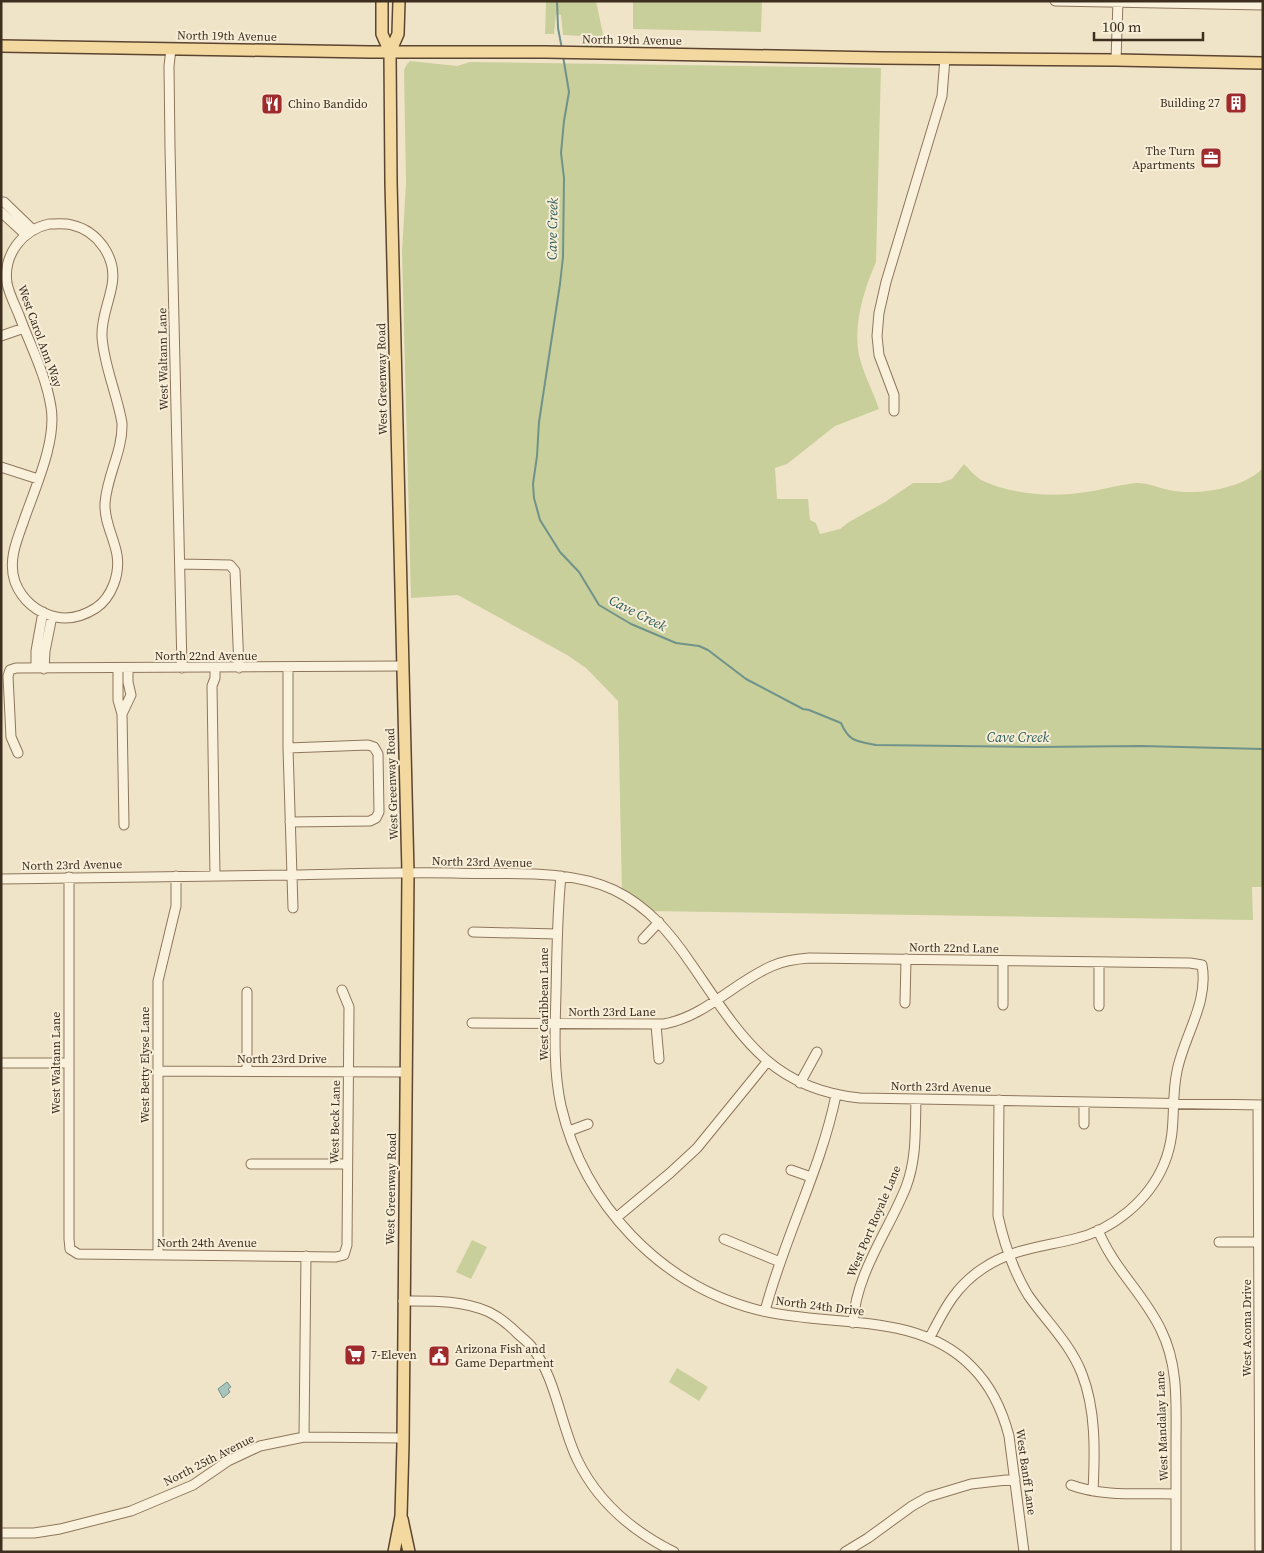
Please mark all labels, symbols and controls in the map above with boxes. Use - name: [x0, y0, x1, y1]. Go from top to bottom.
- scale bar: [1094, 10, 1203, 42]
- text: 100 m: [1102, 16, 1142, 37]
- street label: North 19th Avenue: [177, 27, 277, 45]
- street label: North 19th Avenue: [582, 31, 682, 49]
- building icon: Building 27: [1224, 91, 1248, 115]
- restaurant icon: Chino Bandido: [260, 92, 284, 116]
- place label: Building 27: [1160, 95, 1220, 111]
- place label: Chino Bandido: [288, 96, 368, 112]
- place label: The Turn Apartments: [1132, 143, 1195, 173]
- office icon: The Turn Apartments: [1199, 146, 1223, 170]
- water label: Cave Creek: [541, 197, 563, 260]
- street label: West Carol Ann Way: [14, 283, 66, 390]
- street label: West Waltann Lane: [154, 308, 172, 410]
- street label: West Greenway Road: [373, 323, 391, 435]
- water label: Cave Creek: [606, 590, 671, 636]
- street label: North 22nd Avenue: [155, 648, 257, 664]
- water label: Cave Creek: [987, 727, 1050, 747]
- street label: West Greenway Road: [382, 728, 402, 840]
- street label: North 23rd Avenue: [432, 853, 532, 871]
- street label: North 23rd Avenue: [22, 856, 122, 874]
- street label: North 22nd Lane: [909, 939, 999, 957]
- street label: West Caribbean Lane: [536, 947, 552, 1061]
- street label: North 23rd Lane: [568, 1004, 656, 1020]
- street label: West Betty Elyse Lane: [137, 1007, 153, 1123]
- street label: West Waltann Lane: [48, 1012, 64, 1114]
- street label: North 23rd Drive: [237, 1051, 327, 1067]
- street label: North 23rd Avenue: [891, 1078, 991, 1096]
- street label: West Beck Lane: [326, 1080, 344, 1164]
- street label: West Greenway Road: [382, 1133, 400, 1245]
- street label: West Port Royale Lane: [843, 1163, 905, 1279]
- street label: North 24th Avenue: [157, 1235, 257, 1251]
- street label: West Acoma Drive: [1239, 1279, 1255, 1377]
- street label: North 24th Drive: [775, 1293, 865, 1319]
- place label: Arizona Fish and Game Department: [455, 1341, 554, 1371]
- supermarket icon: 7-Eleven: [343, 1343, 367, 1367]
- public building icon: Arizona Fish and Game Department: [427, 1344, 451, 1368]
- place label: 7-Eleven: [371, 1347, 417, 1363]
- street label: West Mandalay Lane: [1152, 1371, 1172, 1481]
- street label: West Banff Lane: [1012, 1428, 1040, 1516]
- street label: North 25th Avenue: [161, 1430, 257, 1490]

